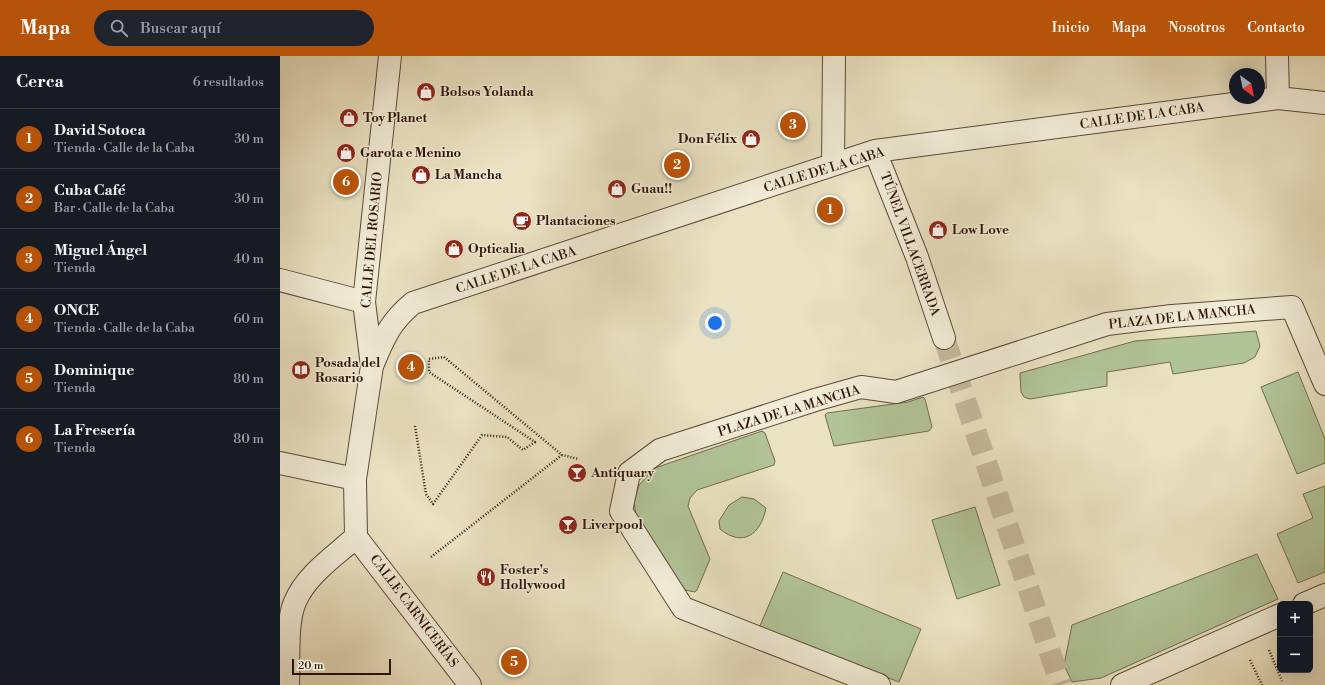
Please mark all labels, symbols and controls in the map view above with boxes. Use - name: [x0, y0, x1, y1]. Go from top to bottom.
- search box: [94, 10, 374, 46]
- text: Mapa: [20, 16, 70, 40]
- icon: search: [108, 17, 130, 39]
- text: Buscar aquí: [140, 19, 221, 38]
- text: Inicio: [1052, 19, 1090, 37]
- text: Mapa: [1112, 19, 1146, 37]
- text: Nosotros: [1168, 19, 1225, 37]
- text: Contacto: [1247, 19, 1305, 37]
- north arrow: [1229, 68, 1265, 104]
- text: Cerca: [16, 71, 64, 93]
- text: 6 resultados: [193, 74, 264, 90]
- shop icon: Bolsos Yolanda: [415, 81, 437, 103]
- place label: Bolsos Yolanda: [440, 84, 534, 100]
- street label: CALLE DE LA CABA: [1079, 99, 1206, 133]
- shop icon: Toy Planet: [338, 107, 360, 129]
- place label: Toy Planet: [363, 110, 428, 126]
- pin: 3: [780, 110, 806, 140]
- text: David Sotoca: [54, 121, 146, 140]
- shop icon: Don Félix: [740, 128, 762, 150]
- text: 1: [26, 131, 32, 147]
- text: 30 m: [234, 131, 264, 147]
- place label: Don Félix: [678, 131, 737, 147]
- text: Tienda · Calle de la Caba: [54, 140, 195, 156]
- shop icon: Garota e Menino: [335, 142, 357, 164]
- street label: CALLE DE LA CABA: [762, 144, 887, 196]
- place label: Garota e Menino: [360, 145, 462, 161]
- pin: 2: [664, 150, 690, 180]
- shop icon: La Mancha: [410, 164, 432, 186]
- pin: 6: [333, 167, 359, 197]
- place label: La Mancha: [435, 167, 503, 183]
- street label: TÚNEL VILLACERRADA: [877, 170, 945, 319]
- street label: CALLE DEL ROSARIO: [358, 171, 386, 309]
- shop icon: Guau!!: [606, 178, 628, 200]
- text: Cuba Café: [54, 181, 126, 200]
- place label: Guau!!: [631, 181, 672, 197]
- text: 2: [25, 191, 33, 207]
- text: 30 m: [234, 191, 264, 207]
- pin: 1: [817, 195, 843, 225]
- text: Bar · Calle de la Caba: [54, 200, 175, 216]
- cafe icon: Plantaciones: [511, 210, 533, 232]
- place label: Plantaciones: [536, 213, 616, 229]
- shop icon: Low Love: [927, 219, 949, 241]
- place label: Low Love: [952, 222, 1009, 238]
- shop icon: Opticalia: [443, 238, 465, 260]
- text: Miguel Ángel: [54, 241, 147, 260]
- place label: Opticalia: [468, 241, 526, 257]
- street label: CALLE DE LA CABA: [454, 243, 579, 297]
- text: 3: [25, 251, 33, 267]
- text: 40 m: [234, 251, 264, 267]
- text: Tienda: [54, 260, 96, 276]
- text: ONCE: [54, 301, 99, 320]
- street label: PLAZA DE LA MANCHA: [1108, 301, 1257, 333]
- text: 4: [25, 311, 33, 327]
- text: 60 m: [233, 311, 264, 327]
- your location: [705, 313, 725, 333]
- text: Tienda · Calle de la Caba: [54, 320, 195, 336]
- pin: 4: [398, 352, 424, 382]
- place label: Posada del Rosario: [315, 355, 381, 386]
- library icon: Posada del Rosario: [290, 359, 312, 381]
- text: Dominique: [54, 361, 134, 380]
- text: 5: [25, 371, 33, 387]
- text: 80 m: [233, 371, 264, 387]
- text: Tienda: [54, 380, 96, 396]
- street label: PLAZA DE LA MANCHA: [716, 381, 863, 440]
- text: La Fresería: [54, 421, 135, 440]
- text: 6: [25, 431, 33, 447]
- text: 80 m: [233, 431, 264, 447]
- text: Tienda: [54, 440, 96, 456]
- bar icon: Antiquary: [566, 462, 588, 484]
- place label: Antiquary: [590, 465, 655, 481]
- bar icon: Liverpool: [557, 514, 579, 536]
- place label: Liverpool: [582, 517, 644, 533]
- street label: CALLE CARNICERÍAS: [366, 551, 462, 671]
- place label: Foster's Hollywood: [500, 562, 566, 593]
- restaurant icon: Foster's Hollywood: [475, 566, 497, 588]
- map controls: [1277, 601, 1313, 673]
- button: +: [1277, 601, 1313, 637]
- button: −: [1277, 637, 1313, 673]
- pin: 5: [501, 647, 527, 677]
- scale bar: [292, 657, 391, 676]
- text: 20 m: [298, 659, 323, 673]

